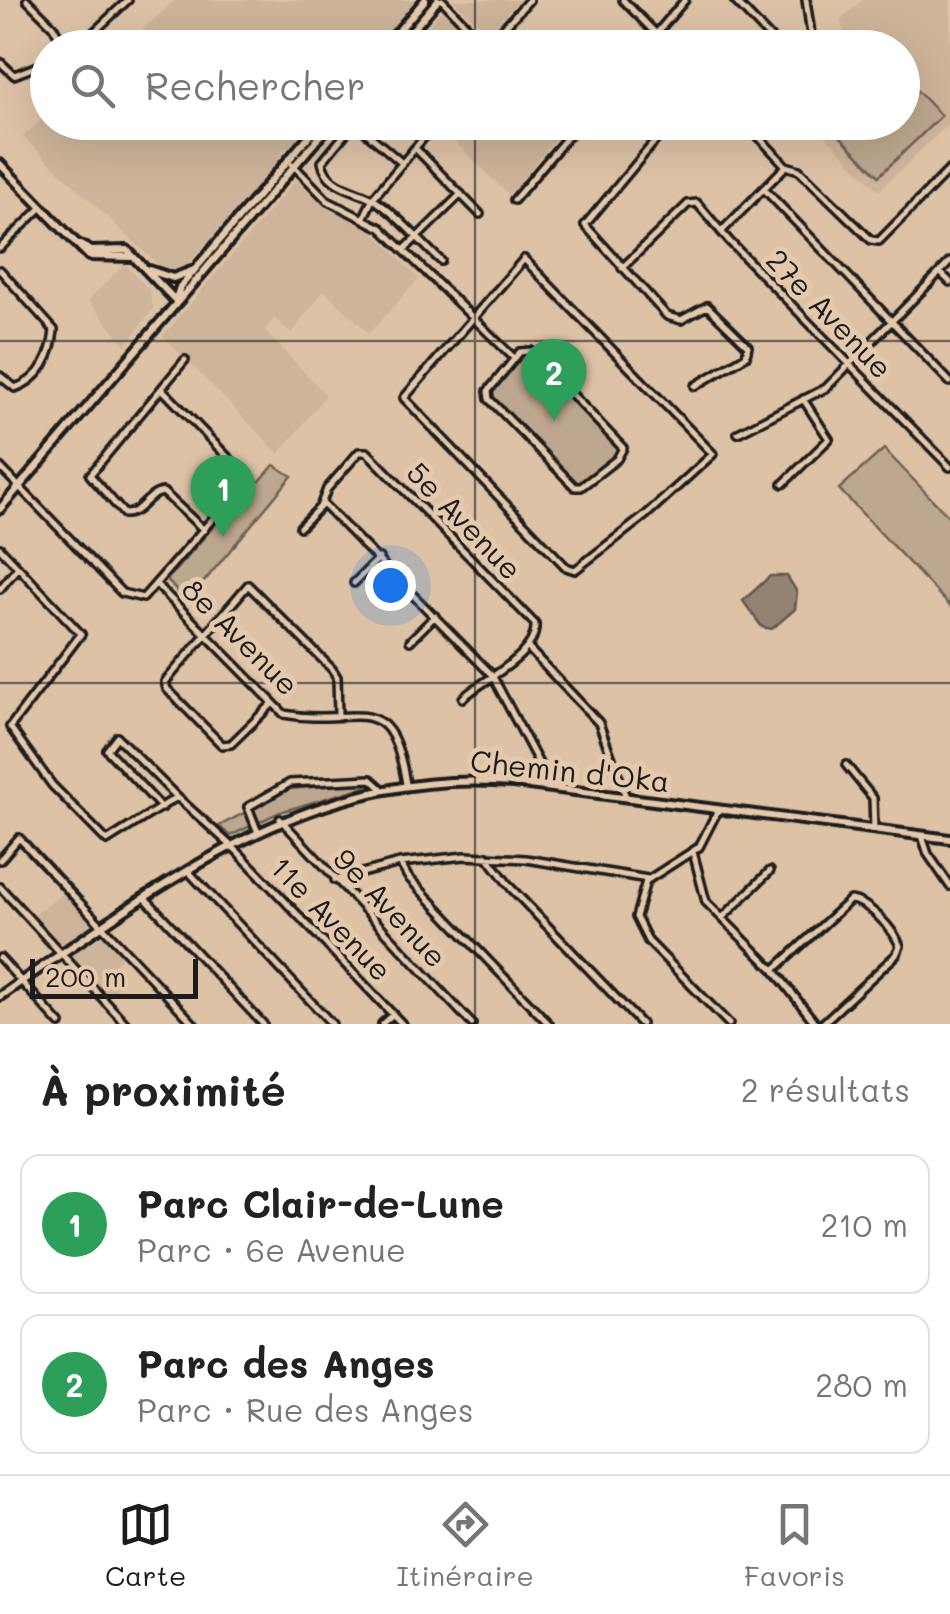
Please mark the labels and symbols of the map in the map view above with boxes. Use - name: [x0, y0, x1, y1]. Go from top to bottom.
- street label: 27e Avenue: [758, 240, 902, 386]
- pin: 2: [522, 338, 586, 421]
- street label: 5e Avenue: [399, 452, 531, 588]
- pin: 1: [190, 454, 256, 537]
- your location: [365, 560, 416, 611]
- street label: 8e Avenue: [174, 569, 308, 703]
- street label: Chemin d'Oka: [468, 740, 672, 800]
- street label: 9e Avenue: [325, 839, 457, 975]
- street label: 11e Avenue: [262, 847, 402, 989]
- scale bar: [30, 954, 198, 998]

